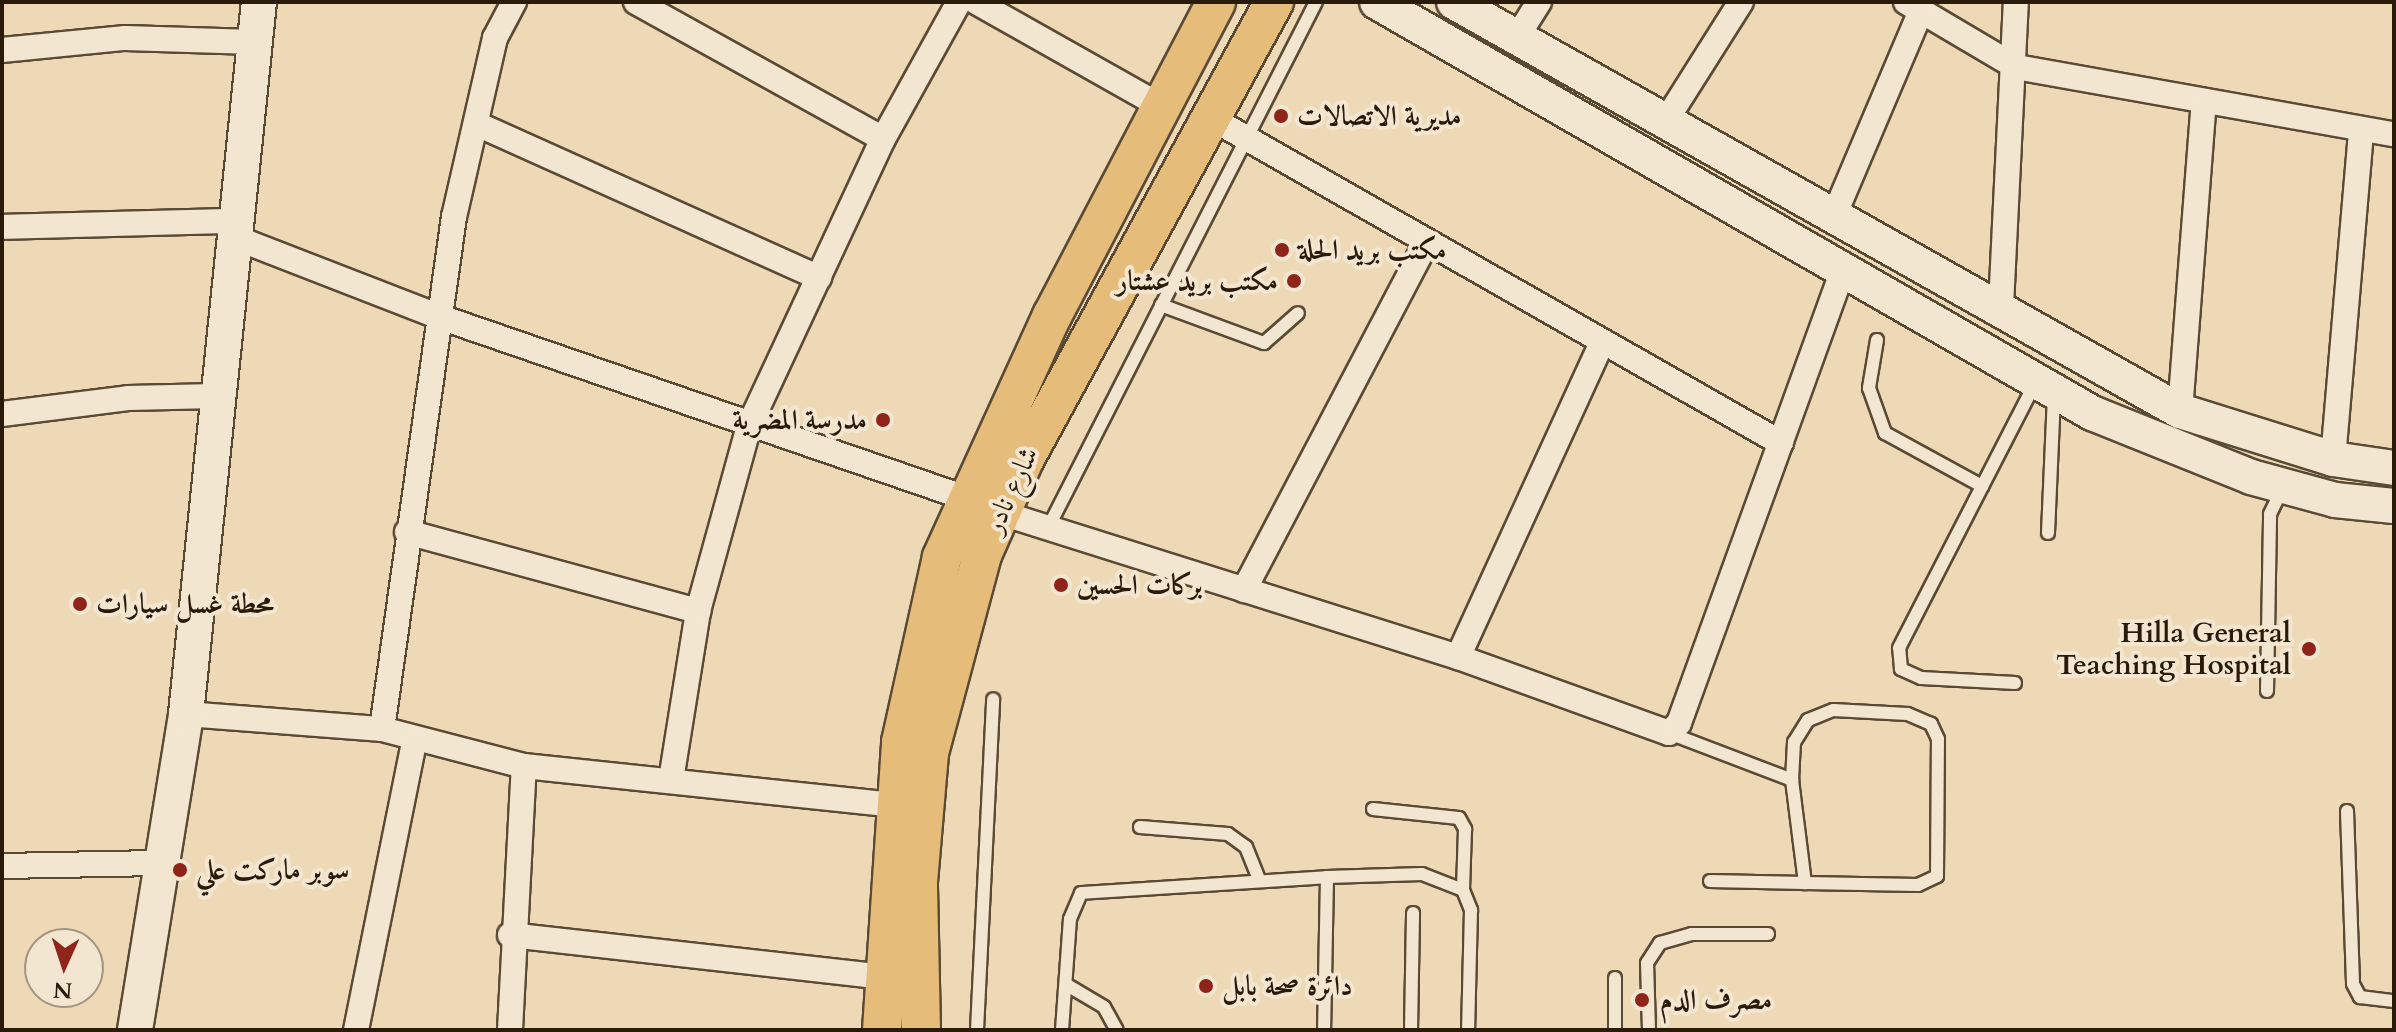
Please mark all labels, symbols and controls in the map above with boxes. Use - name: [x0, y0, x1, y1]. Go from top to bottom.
- place label: مديرية الاتصالات: [1297, 99, 1461, 133]
- marker: مديرية الاتصالات: [1272, 107, 1290, 125]
- place label: مكتب بريد الحلة: [1298, 233, 1446, 267]
- marker: مكتب بريد الحلة: [1273, 241, 1291, 259]
- place label: مكتب بريد عشتار: [1116, 264, 1278, 298]
- marker: مكتب بريد عشتار: [1285, 272, 1303, 290]
- place label: مدرسة المضرية: [733, 403, 867, 437]
- marker: مدرسة المضرية: [874, 411, 892, 429]
- street label: شارع نادر: [976, 441, 1046, 539]
- place label: بركات الحسين: [1077, 568, 1202, 602]
- marker: بركات الحسين: [1052, 576, 1070, 594]
- place label: محطة غسل سيارات: [96, 587, 274, 621]
- marker: محطة غسل سيارات: [71, 595, 89, 613]
- place label: Hilla General Teaching Hospital: [2056, 616, 2291, 682]
- marker: Hilla General Teaching Hospital: [2298, 638, 2320, 660]
- place label: سوبر ماركت علي: [196, 853, 349, 887]
- marker: سوبر ماركت علي: [171, 861, 189, 879]
- north arrow: [24, 928, 104, 1008]
- place label: دائرة صحة بابل: [1222, 969, 1353, 1003]
- text: N: [53, 974, 73, 1005]
- marker: دائرة صحة بابل: [1197, 977, 1215, 995]
- place label: مصرف الدم: [1660, 983, 1772, 1017]
- marker: مصرف الدم: [1631, 989, 1653, 1011]

